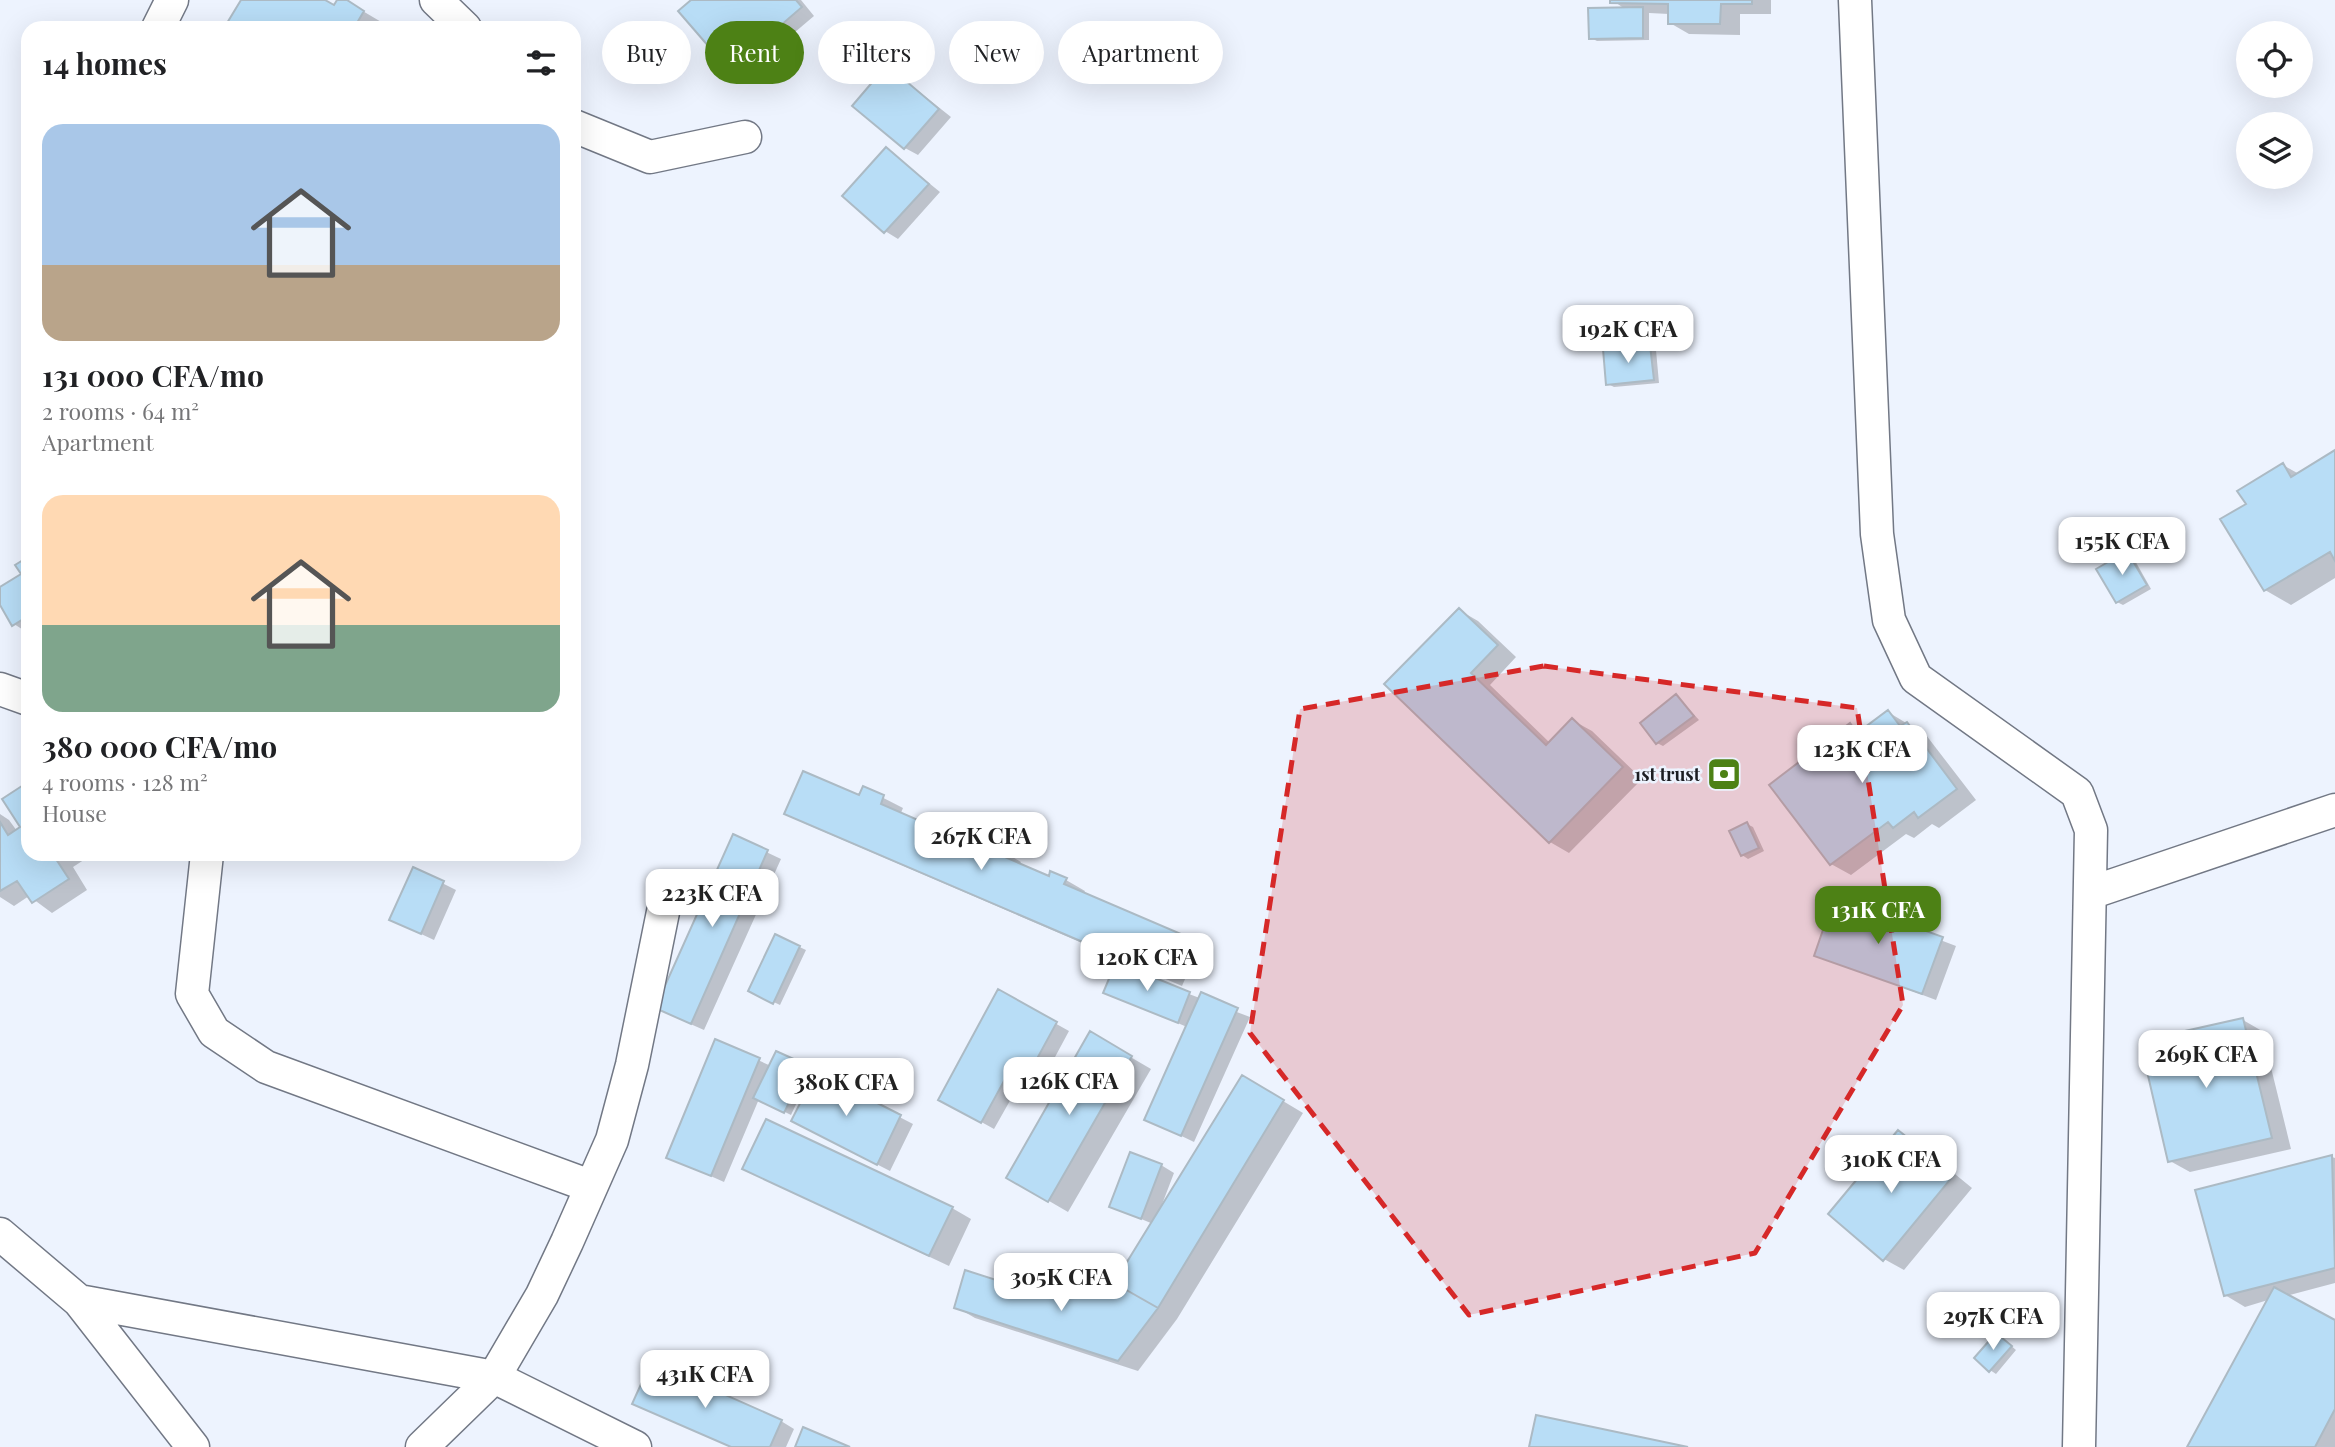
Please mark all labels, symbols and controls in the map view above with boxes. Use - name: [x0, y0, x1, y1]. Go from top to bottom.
- chip: Buy: [602, 21, 691, 84]
- chip: Rent: [705, 21, 804, 84]
- chip: Filters: [818, 21, 935, 84]
- chip: New: [949, 21, 1044, 84]
- chip: Apartment: [1058, 21, 1223, 84]
- map controls: [2236, 21, 2313, 189]
- button: locate: [2236, 21, 2313, 98]
- text: 14 homes: [42, 43, 167, 83]
- icon: filters: [522, 44, 560, 82]
- button: layers: [2236, 112, 2313, 189]
- icon: home: [238, 170, 364, 296]
- pin: 192K CFA: [1556, 306, 1700, 365]
- text: 192K CFA: [1578, 312, 1678, 343]
- text: 131 000 CFA/mo: [42, 355, 264, 395]
- text: 2 rooms · 64 m²: [42, 395, 199, 426]
- text: Apartment: [42, 426, 154, 457]
- pin: 155K CFA: [2050, 518, 2194, 577]
- text: 155K CFA: [2074, 524, 2170, 555]
- icon: home: [238, 541, 364, 667]
- text: 380 000 CFA/mo: [42, 726, 277, 766]
- pin: 123K CFA: [1790, 726, 1934, 785]
- text: 123K CFA: [1813, 732, 1911, 763]
- bank icon: 1st trust: [1705, 755, 1743, 793]
- place label: 1st trust: [1634, 762, 1701, 786]
- text: 4 rooms · 128 m²: [42, 766, 208, 797]
- text: House: [42, 797, 107, 828]
- pin: 267K CFA: [909, 812, 1053, 872]
- text: 267K CFA: [931, 819, 1031, 850]
- pin: 223K CFA: [640, 870, 784, 929]
- text: 223K CFA: [662, 876, 762, 907]
- pin: 131K CFA: [1806, 886, 1950, 946]
- text: 131K CFA: [1831, 893, 1925, 924]
- pin: 120K CFA: [1075, 934, 1219, 993]
- text: 120K CFA: [1096, 940, 1198, 971]
- pin: 269K CFA: [2134, 1030, 2278, 1090]
- text: 269K CFA: [2154, 1037, 2258, 1068]
- pin: 380K CFA: [774, 1058, 918, 1118]
- pin: 126K CFA: [997, 1058, 1141, 1117]
- text: 126K CFA: [1019, 1064, 1119, 1095]
- text: 380K CFA: [794, 1065, 898, 1096]
- pin: 310K CFA: [1819, 1136, 1963, 1195]
- text: 310K CFA: [1841, 1142, 1941, 1173]
- pin: 305K CFA: [989, 1254, 1133, 1313]
- text: 305K CFA: [1010, 1260, 1112, 1291]
- pin: 297K CFA: [1921, 1292, 2065, 1352]
- text: 297K CFA: [1943, 1299, 2043, 1330]
- pin: 431K CFA: [633, 1350, 777, 1410]
- text: 431K CFA: [656, 1357, 754, 1388]

